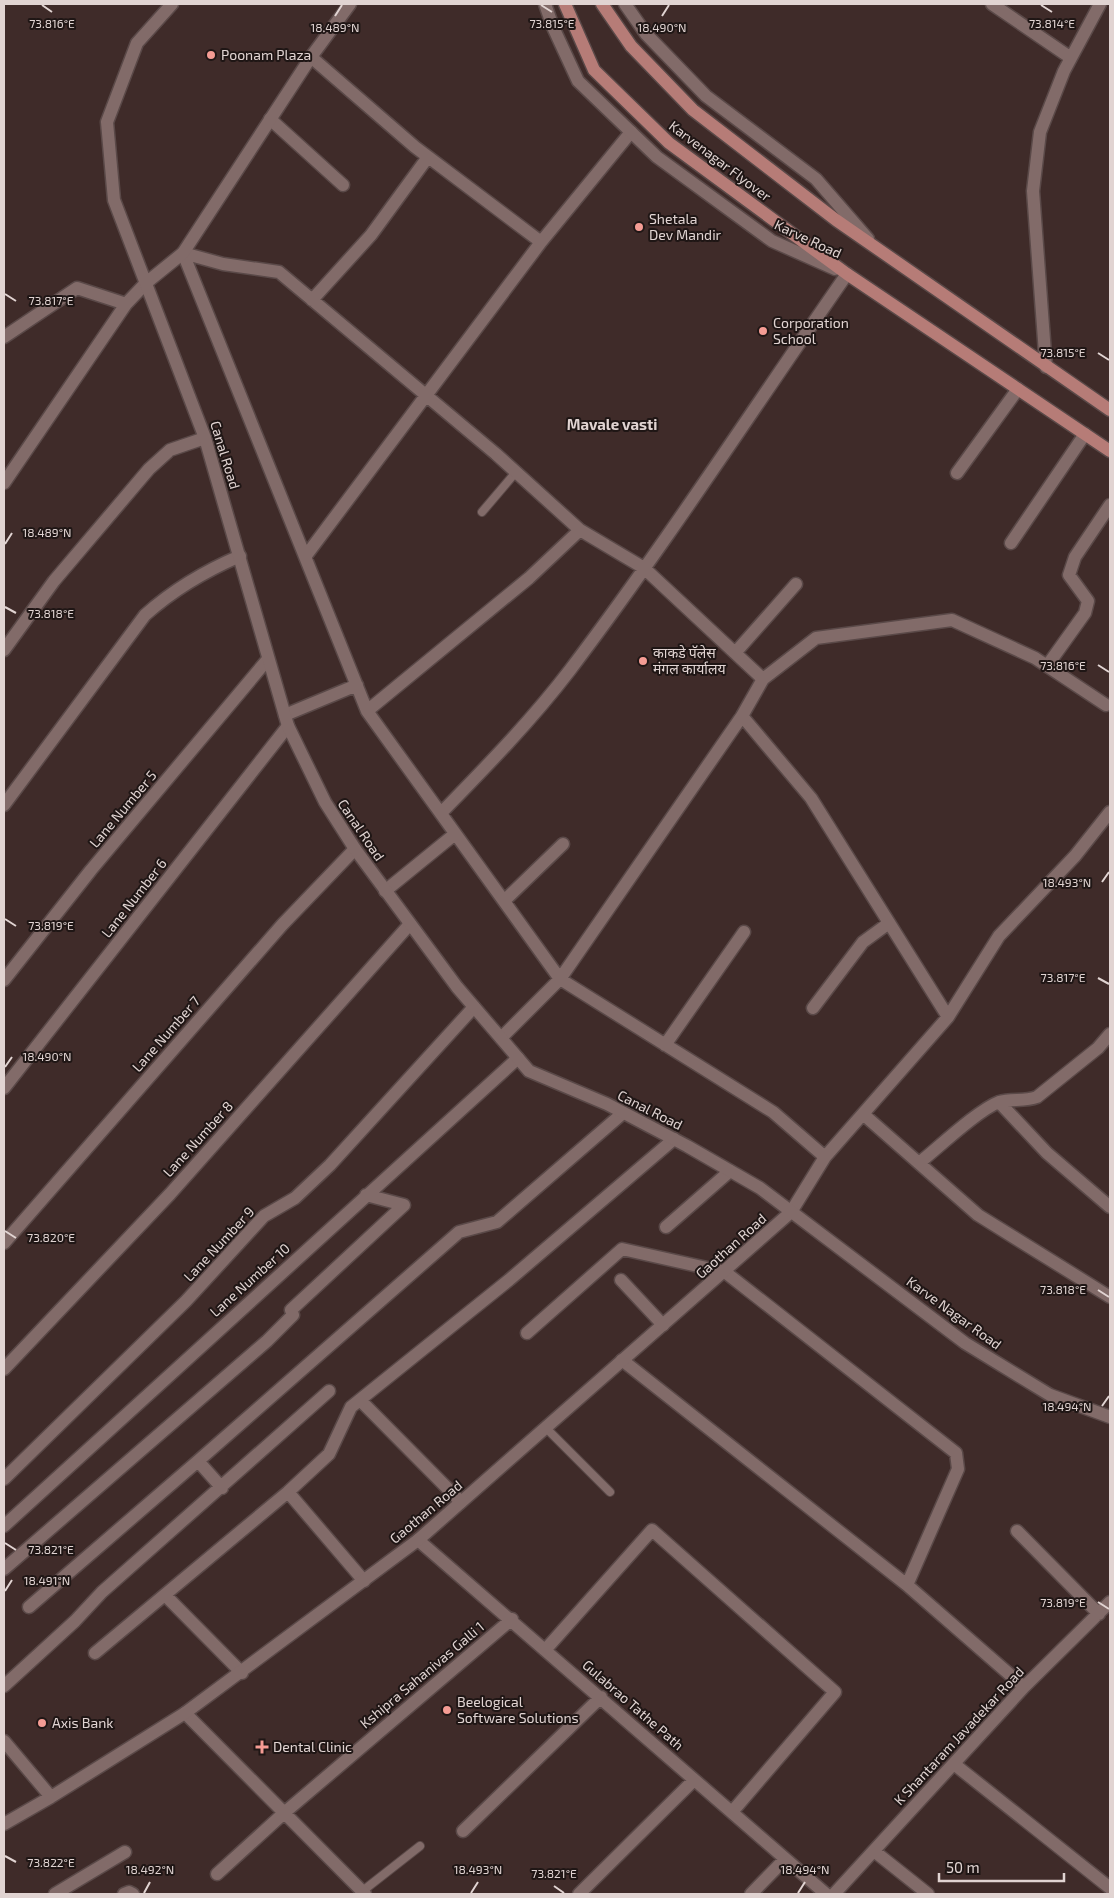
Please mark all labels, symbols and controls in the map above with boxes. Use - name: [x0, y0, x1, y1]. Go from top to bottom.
- text: 73.816°E: [29, 16, 75, 30]
- text: 73.815°E: [529, 16, 575, 30]
- text: 73.814°E: [1029, 16, 1075, 30]
- text: 18.489°N: [310, 20, 360, 34]
- text: 18.490°N: [638, 20, 687, 34]
- place label: Poonam Plaza: [221, 46, 311, 63]
- marker: Poonam Plaza: [205, 49, 217, 61]
- street label: Karvenagar Flyover: [666, 117, 775, 205]
- place label: Shetala Dev Mandir: [649, 210, 722, 243]
- street label: Karve Road: [772, 216, 844, 261]
- marker: Shetala Dev Mandir: [633, 221, 645, 233]
- text: 73.817°E: [29, 293, 74, 307]
- place label: Corporation School: [773, 314, 849, 347]
- marker: Corporation School: [757, 325, 769, 337]
- text: 73.815°E: [1040, 345, 1086, 359]
- district label: Mavale vasti: [567, 415, 657, 433]
- street label: Canal Road: [207, 419, 244, 491]
- text: 18.489°N: [22, 525, 72, 539]
- text: 73.818°E: [28, 606, 74, 620]
- place label: काकडे पॅलेस मंगल कार्यालय: [653, 644, 726, 677]
- marker: काकडे पॅलेस मंगल कार्यालय: [637, 655, 649, 667]
- text: 73.816°E: [1040, 658, 1086, 672]
- street label: Lane Number 5: [86, 767, 160, 851]
- street label: Canal Road: [335, 796, 388, 864]
- street label: Lane Number 6: [97, 855, 170, 941]
- text: 18.493°N: [1043, 875, 1091, 889]
- text: 73.819°E: [28, 918, 74, 932]
- text: 73.817°E: [1041, 970, 1086, 984]
- street label: Lane Number 7: [128, 992, 203, 1075]
- text: 18.490°N: [23, 1049, 72, 1063]
- street label: Canal Road: [615, 1086, 686, 1133]
- street label: Lane Number 8: [159, 1097, 236, 1180]
- street label: Lane Number 9: [180, 1203, 257, 1284]
- street label: Gaothan Road: [692, 1210, 769, 1282]
- text: 73.820°E: [27, 1230, 75, 1244]
- street label: Lane Number 10: [206, 1239, 293, 1320]
- street label: Karve Nagar Road: [903, 1272, 1005, 1353]
- text: 73.818°E: [1040, 1282, 1086, 1296]
- text: 18.494°N: [1042, 1399, 1092, 1413]
- street label: Gaothan Road: [386, 1476, 465, 1547]
- text: 73.821°E: [28, 1542, 74, 1556]
- text: 18.491°N: [24, 1573, 70, 1587]
- text: 73.819°E: [1040, 1595, 1086, 1609]
- street label: Kshipra Sahanivas Galli 1: [356, 1618, 487, 1732]
- street label: Gulabrao Tathe Path: [579, 1656, 687, 1753]
- street label: K Shantaram Javadekar Road: [890, 1663, 1027, 1808]
- place label: Beelogical Software Solutions: [457, 1693, 579, 1726]
- marker: Beelogical Software Solutions: [441, 1704, 453, 1716]
- place label: Axis Bank: [52, 1714, 113, 1731]
- marker: Axis Bank: [36, 1717, 48, 1729]
- place label: Dental Clinic: [273, 1738, 352, 1755]
- marker: Dental Clinic: [255, 1740, 269, 1754]
- scale bar: [939, 1850, 1064, 1882]
- text: 73.822°E: [27, 1855, 75, 1869]
- text: 50 m: [946, 1858, 980, 1876]
- text: 18.492°N: [126, 1862, 174, 1876]
- text: 18.493°N: [454, 1862, 502, 1876]
- text: 18.494°N: [780, 1862, 830, 1876]
- text: 73.821°E: [531, 1866, 577, 1880]

